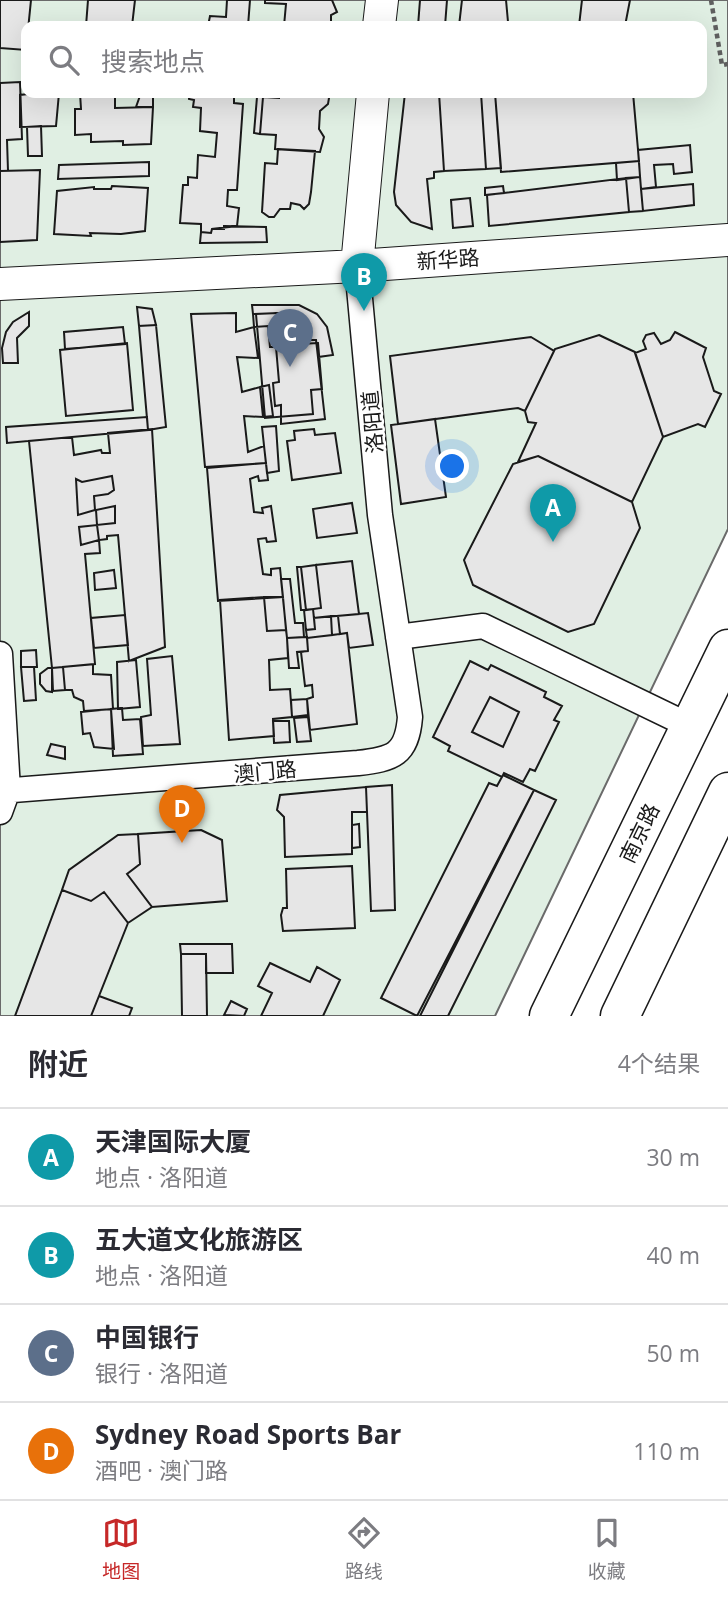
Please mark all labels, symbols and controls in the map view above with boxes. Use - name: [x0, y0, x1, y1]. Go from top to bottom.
- search box: [21, 21, 707, 98]
- icon: search: [45, 41, 83, 79]
- text: 搜索地点: [101, 43, 205, 79]
- street label: 新华路: [416, 243, 480, 275]
- pin: B: [341, 253, 387, 311]
- pin: C: [267, 309, 313, 367]
- street label: 洛阳道: [355, 389, 389, 455]
- your location: [435, 449, 469, 483]
- pin: A: [530, 484, 576, 542]
- street label: 澳门路: [232, 754, 298, 788]
- pin: D: [159, 785, 205, 843]
- street label: 南京路: [613, 799, 665, 867]
- text: 附近: [28, 1043, 88, 1084]
- text: 4个结果: [618, 1047, 700, 1079]
- text: 天津国际大厦: [95, 1123, 251, 1159]
- text: A: [43, 1141, 59, 1173]
- text: 30 m: [646, 1141, 700, 1173]
- text: 地点 · 洛阳道: [95, 1161, 228, 1193]
- text: 五大道文化旅游区: [95, 1221, 303, 1257]
- text: B: [43, 1239, 59, 1271]
- text: 40 m: [646, 1239, 700, 1271]
- text: 地点 · 洛阳道: [95, 1259, 228, 1291]
- text: 中国银行: [95, 1319, 199, 1355]
- text: C: [44, 1337, 58, 1369]
- text: 50 m: [646, 1337, 700, 1369]
- text: 银行 · 洛阳道: [95, 1357, 228, 1389]
- text: Sydney Road Sports Bar: [95, 1416, 401, 1452]
- text: D: [42, 1435, 60, 1467]
- text: 110 m: [633, 1435, 700, 1467]
- text: 酒吧 · 澳门路: [95, 1454, 228, 1486]
- tab: 地图: [102, 1514, 140, 1584]
- tab: 路线: [345, 1514, 383, 1584]
- tab: 收藏: [588, 1514, 626, 1584]

